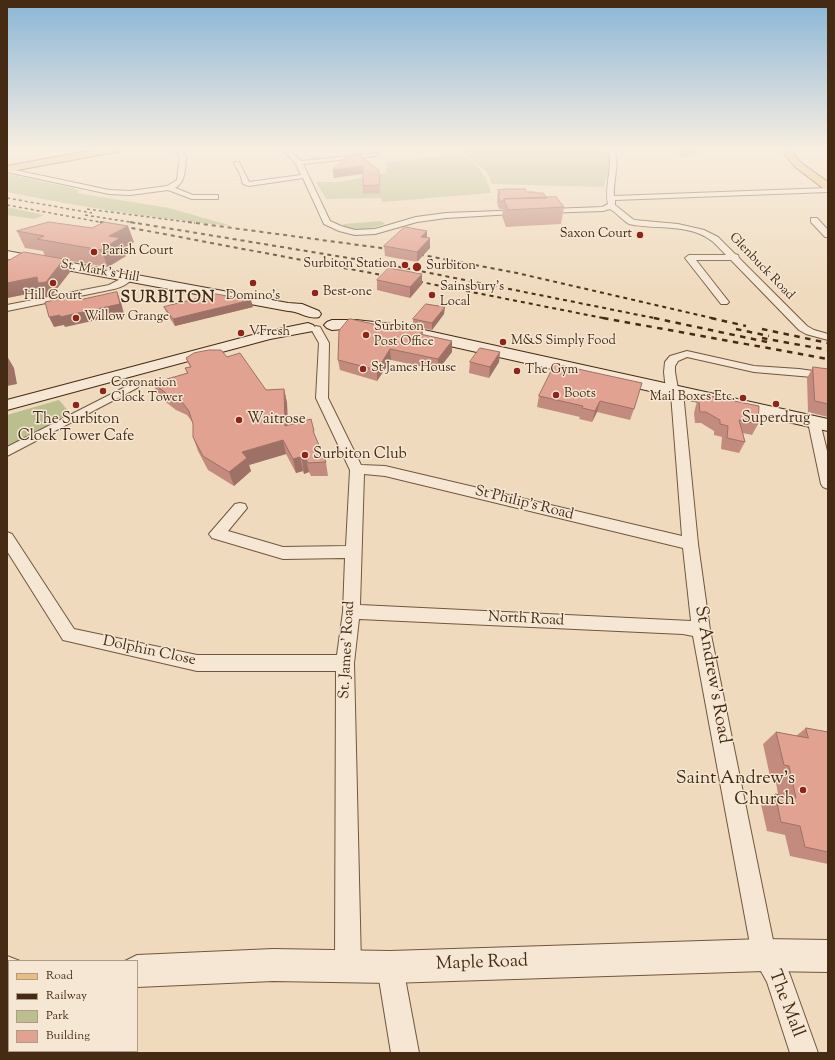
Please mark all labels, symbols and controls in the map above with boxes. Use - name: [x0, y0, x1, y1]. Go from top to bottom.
- place label: Saxon Court: [560, 227, 632, 243]
- marker: Saxon Court: [635, 230, 645, 240]
- street label: Glenbuck Road: [725, 230, 797, 304]
- place label: Parish Court: [102, 244, 173, 260]
- marker: Parish Court: [89, 247, 99, 257]
- street label: St. Mark's Hill: [59, 257, 141, 287]
- place label: Surbiton Station: [303, 257, 397, 273]
- place label: Surbiton: [426, 259, 476, 275]
- marker: Surbiton Station: [400, 260, 410, 270]
- marker: Surbiton: [411, 261, 423, 273]
- marker: Hill Court: [48, 278, 58, 288]
- marker: Domino's: [248, 278, 258, 288]
- place label: Sainsbury's Local: [440, 280, 504, 311]
- place label: Best-one: [323, 285, 372, 301]
- marker: Best-one: [310, 288, 320, 298]
- place label: Hill Court: [24, 289, 82, 305]
- district label: SURBITON: [121, 289, 215, 309]
- place label: Domino's: [226, 289, 280, 305]
- marker: Sainsbury's Local: [427, 290, 437, 300]
- place label: Willow Grange: [84, 310, 169, 326]
- marker: Willow Grange: [71, 313, 81, 323]
- place label: Surbiton Post Office: [374, 320, 434, 351]
- place label: VFresh: [249, 325, 290, 341]
- marker: VFresh: [236, 328, 246, 338]
- marker: Surbiton Post Office: [361, 330, 371, 340]
- place label: M&S Simply Food: [511, 334, 616, 350]
- marker: M&S Simply Food: [498, 337, 508, 347]
- place label: St James House: [371, 361, 456, 377]
- place label: The Gym: [525, 363, 578, 379]
- marker: St James House: [358, 364, 368, 374]
- marker: The Gym: [512, 366, 522, 376]
- place label: Coronation Clock Tower: [111, 376, 183, 407]
- marker: Coronation Clock Tower: [98, 386, 108, 396]
- place label: Boots: [564, 387, 596, 403]
- marker: Boots: [551, 390, 561, 400]
- place label: Mail Boxes Etc.: [650, 390, 735, 406]
- marker: Mail Boxes Etc.: [738, 393, 748, 403]
- marker: Superdrug: [771, 399, 781, 409]
- marker: The Surbiton Clock Tower Cafe: [71, 400, 81, 410]
- place label: Superdrug: [742, 410, 810, 428]
- place label: The Surbiton Clock Tower Cafe: [18, 411, 134, 446]
- place label: Waitrose: [247, 411, 306, 429]
- marker: Waitrose: [234, 415, 244, 425]
- place label: Surbiton Club: [313, 446, 407, 464]
- marker: Surbiton Club: [300, 450, 310, 460]
- street label: St Philip's Road: [473, 483, 575, 525]
- street label: St. James' Road: [336, 600, 360, 700]
- street label: St Andrew's Road: [688, 604, 734, 746]
- street label: North Road: [487, 609, 565, 631]
- street label: Dolphin Close: [101, 633, 197, 671]
- place label: Saint Andrew's Church: [676, 769, 795, 812]
- marker: Saint Andrew's Church: [798, 785, 808, 795]
- street label: Maple Road: [436, 952, 528, 976]
- legend: [8, 960, 138, 1052]
- text: Road: [46, 967, 73, 985]
- street label: The Mall: [762, 967, 808, 1041]
- text: Railway: [46, 987, 87, 1005]
- text: Park: [46, 1007, 69, 1025]
- text: Building: [46, 1027, 90, 1045]

